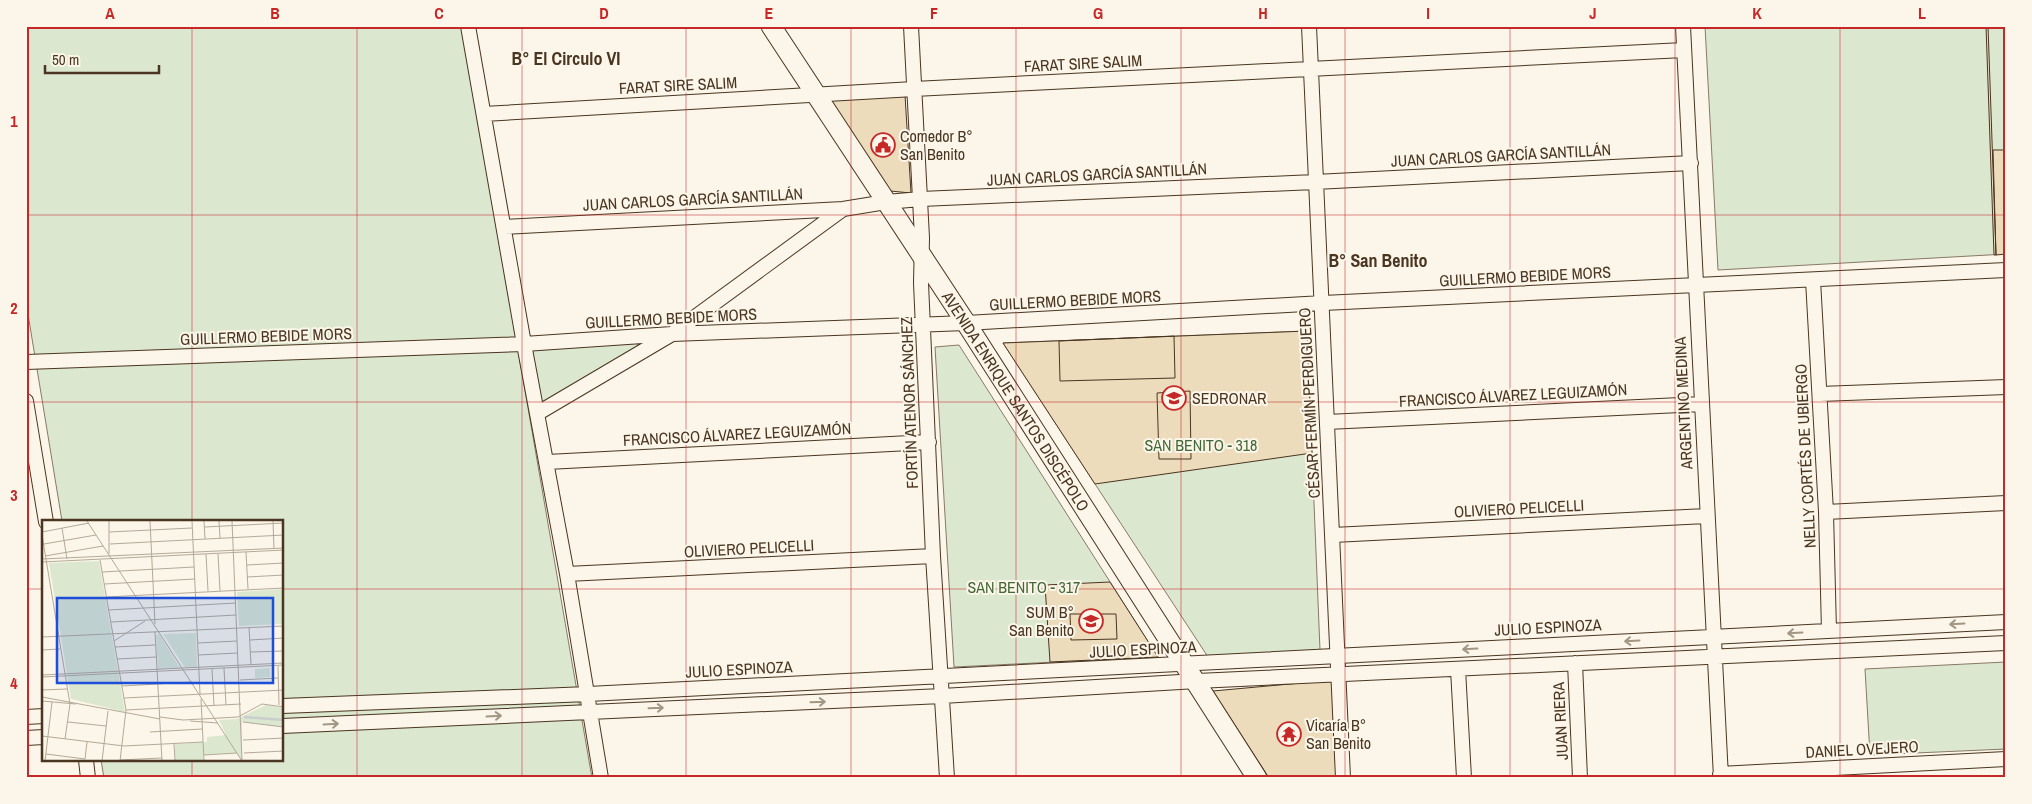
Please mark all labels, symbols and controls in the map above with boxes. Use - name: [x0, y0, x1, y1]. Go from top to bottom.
- text: A: [105, 2, 115, 24]
- text: B: [270, 2, 280, 24]
- text: C: [434, 2, 444, 24]
- text: D: [599, 2, 609, 24]
- text: E: [765, 2, 774, 24]
- text: F: [930, 2, 938, 24]
- text: G: [1093, 2, 1103, 24]
- text: H: [1258, 2, 1268, 24]
- text: I: [1426, 2, 1430, 24]
- text: J: [1589, 2, 1597, 24]
- text: K: [1752, 2, 1762, 24]
- text: L: [1918, 2, 1926, 24]
- scale bar: [45, 42, 159, 74]
- district label: B° El Circulo VI: [512, 46, 620, 71]
- text: 50 m: [52, 49, 79, 70]
- street label: FARAT SIRE SALIM: [1023, 49, 1143, 77]
- street label: FARAT SIRE SALIM: [618, 71, 738, 99]
- text: 1: [10, 110, 18, 132]
- place label: Comedor B° San Benito: [900, 125, 973, 165]
- public building icon: Comedor B° San Benito: [870, 132, 896, 158]
- street label: JUAN CARLOS GARCÍA SANTILLÁN: [1390, 138, 1612, 172]
- street label: JUAN CARLOS GARCÍA SANTILLÁN: [986, 157, 1208, 191]
- street label: JUAN CARLOS GARCÍA SANTILLÁN: [582, 182, 804, 216]
- district label: B° San Benito: [1328, 248, 1428, 273]
- street label: GUILLERMO BEBIDE MORS: [1439, 260, 1612, 291]
- street label: GUILLERMO BEBIDE MORS: [989, 284, 1162, 315]
- street label: AVENIDA ENRIQUE SANTOS DISCÉPOLO: [937, 286, 1095, 515]
- text: 2: [10, 297, 18, 319]
- street label: GUILLERMO BEBIDE MORS: [585, 302, 758, 333]
- street label: CÉSAR FERMÍN PERDIGUERO: [1293, 307, 1325, 499]
- street label: FORTÍN ATENOR SÁNCHEZ: [895, 317, 923, 489]
- street label: GUILLERMO BEBIDE MORS: [180, 322, 353, 350]
- street label: ARGENTINO MEDINA: [1669, 336, 1698, 471]
- street label: NELLY CORTÉS DE UBIERGO: [1789, 363, 1821, 549]
- street label: FRANCISCO ÁLVAREZ LEGUIZAMÓN: [1398, 378, 1628, 412]
- school or university icon: SEDRONAR: [1161, 385, 1187, 411]
- place label: SEDRONAR: [1192, 387, 1267, 409]
- street label: FRANCISCO ÁLVAREZ LEGUIZAMÓN: [622, 417, 852, 451]
- park label: SAN BENITO - 318: [1145, 434, 1257, 456]
- text: 3: [10, 484, 18, 506]
- street label: OLIVIERO PELICELLI: [1453, 494, 1585, 522]
- inset map: [42, 520, 284, 762]
- street label: OLIVIERO PELICELLI: [683, 534, 815, 562]
- park label: SAN BENITO - 317: [968, 576, 1080, 598]
- place label: SUM B° San Benito: [1009, 601, 1074, 641]
- school or university icon: SUM B° San Benito: [1078, 608, 1104, 634]
- street label: JULIO ESPINOZA: [1494, 613, 1602, 641]
- one-way arrow: [1949, 620, 1965, 629]
- one-way arrow: [1787, 628, 1803, 637]
- street label: JULIO ESPINOZA: [1089, 635, 1197, 663]
- one-way arrow: [1625, 636, 1641, 645]
- one-way arrow: [1462, 644, 1478, 653]
- street label: JULIO ESPINOZA: [685, 655, 793, 683]
- text: 4: [10, 672, 18, 694]
- street label: JUAN RIERA: [1547, 681, 1573, 761]
- one-way arrow: [810, 697, 826, 706]
- one-way arrow: [648, 704, 664, 713]
- one-way arrow: [485, 711, 501, 720]
- place label: Vicaría B° San Benito: [1306, 714, 1371, 754]
- one-way arrow: [323, 719, 339, 728]
- temple icon: Vicaría B° San Benito: [1276, 721, 1302, 747]
- street label: DANIEL OVEJERO: [1805, 735, 1919, 763]

